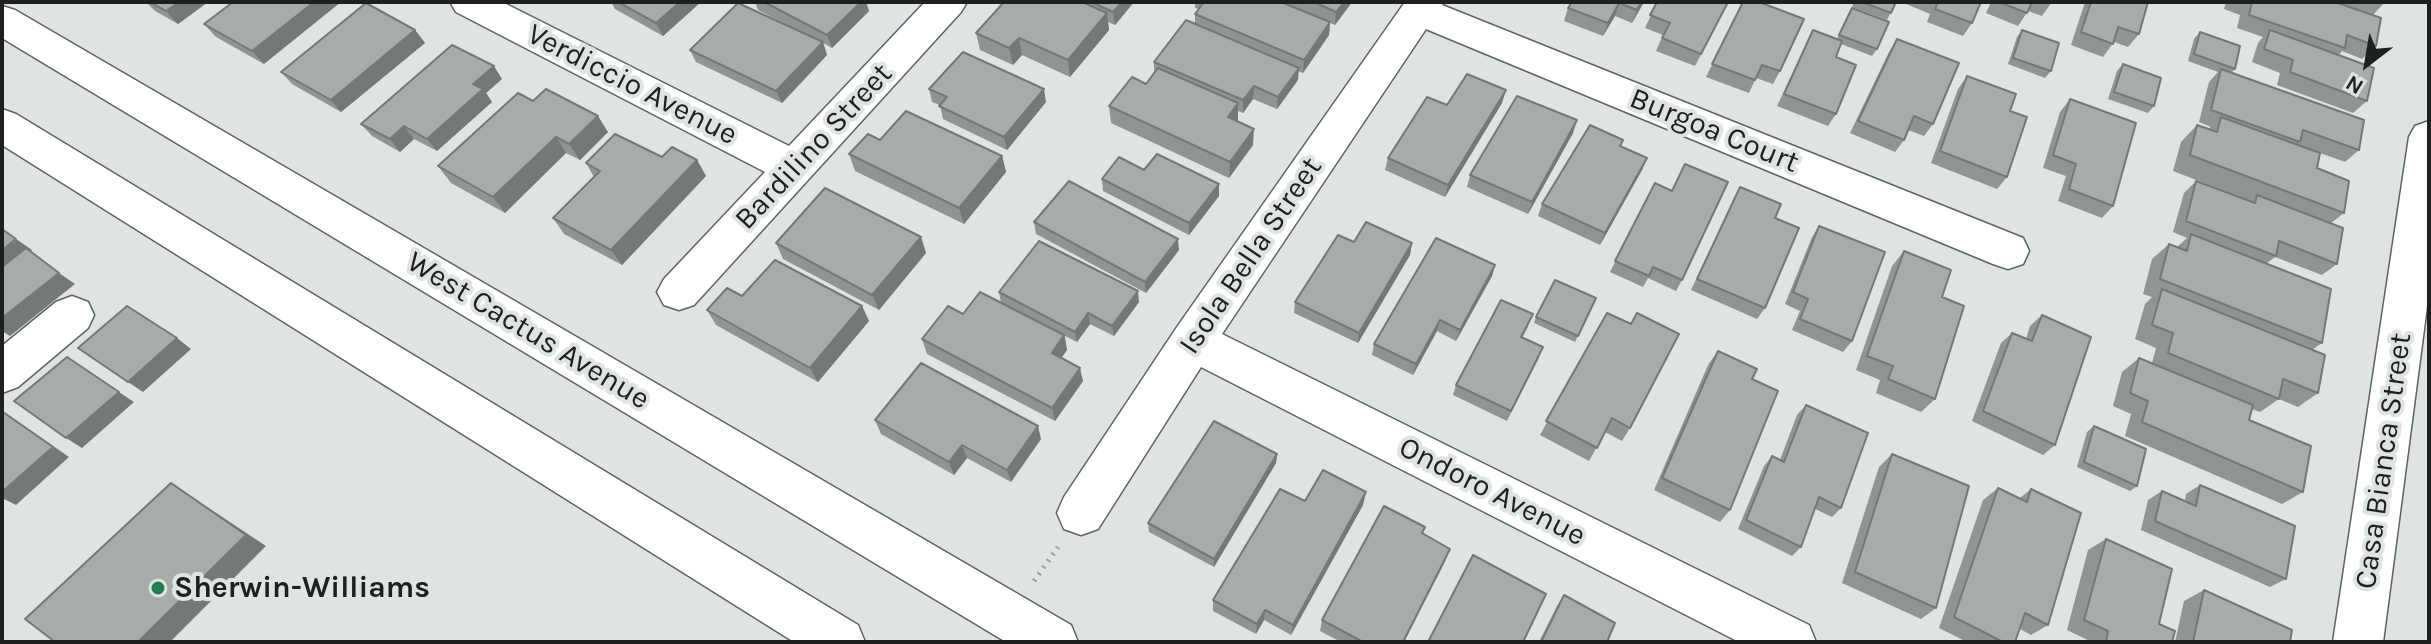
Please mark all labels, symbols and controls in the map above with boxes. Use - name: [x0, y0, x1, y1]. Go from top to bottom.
- street label: Verdiccio Avenue: [521, 17, 743, 153]
- north arrow: [2327, 24, 2407, 104]
- street label: Bardilino Street: [728, 56, 900, 238]
- text: N: [2341, 69, 2368, 100]
- street label: Burgoa Court: [1624, 81, 1804, 181]
- street label: Isola Bella Street: [1172, 151, 1330, 361]
- street label: West Cactus Avenue: [400, 244, 656, 418]
- street label: Casa Bianca Street: [2348, 331, 2420, 591]
- street label: Ondoro Avenue: [1393, 429, 1591, 555]
- place label: Sherwin-Williams: [174, 570, 430, 606]
- marker: Sherwin-Williams: [149, 579, 167, 597]

